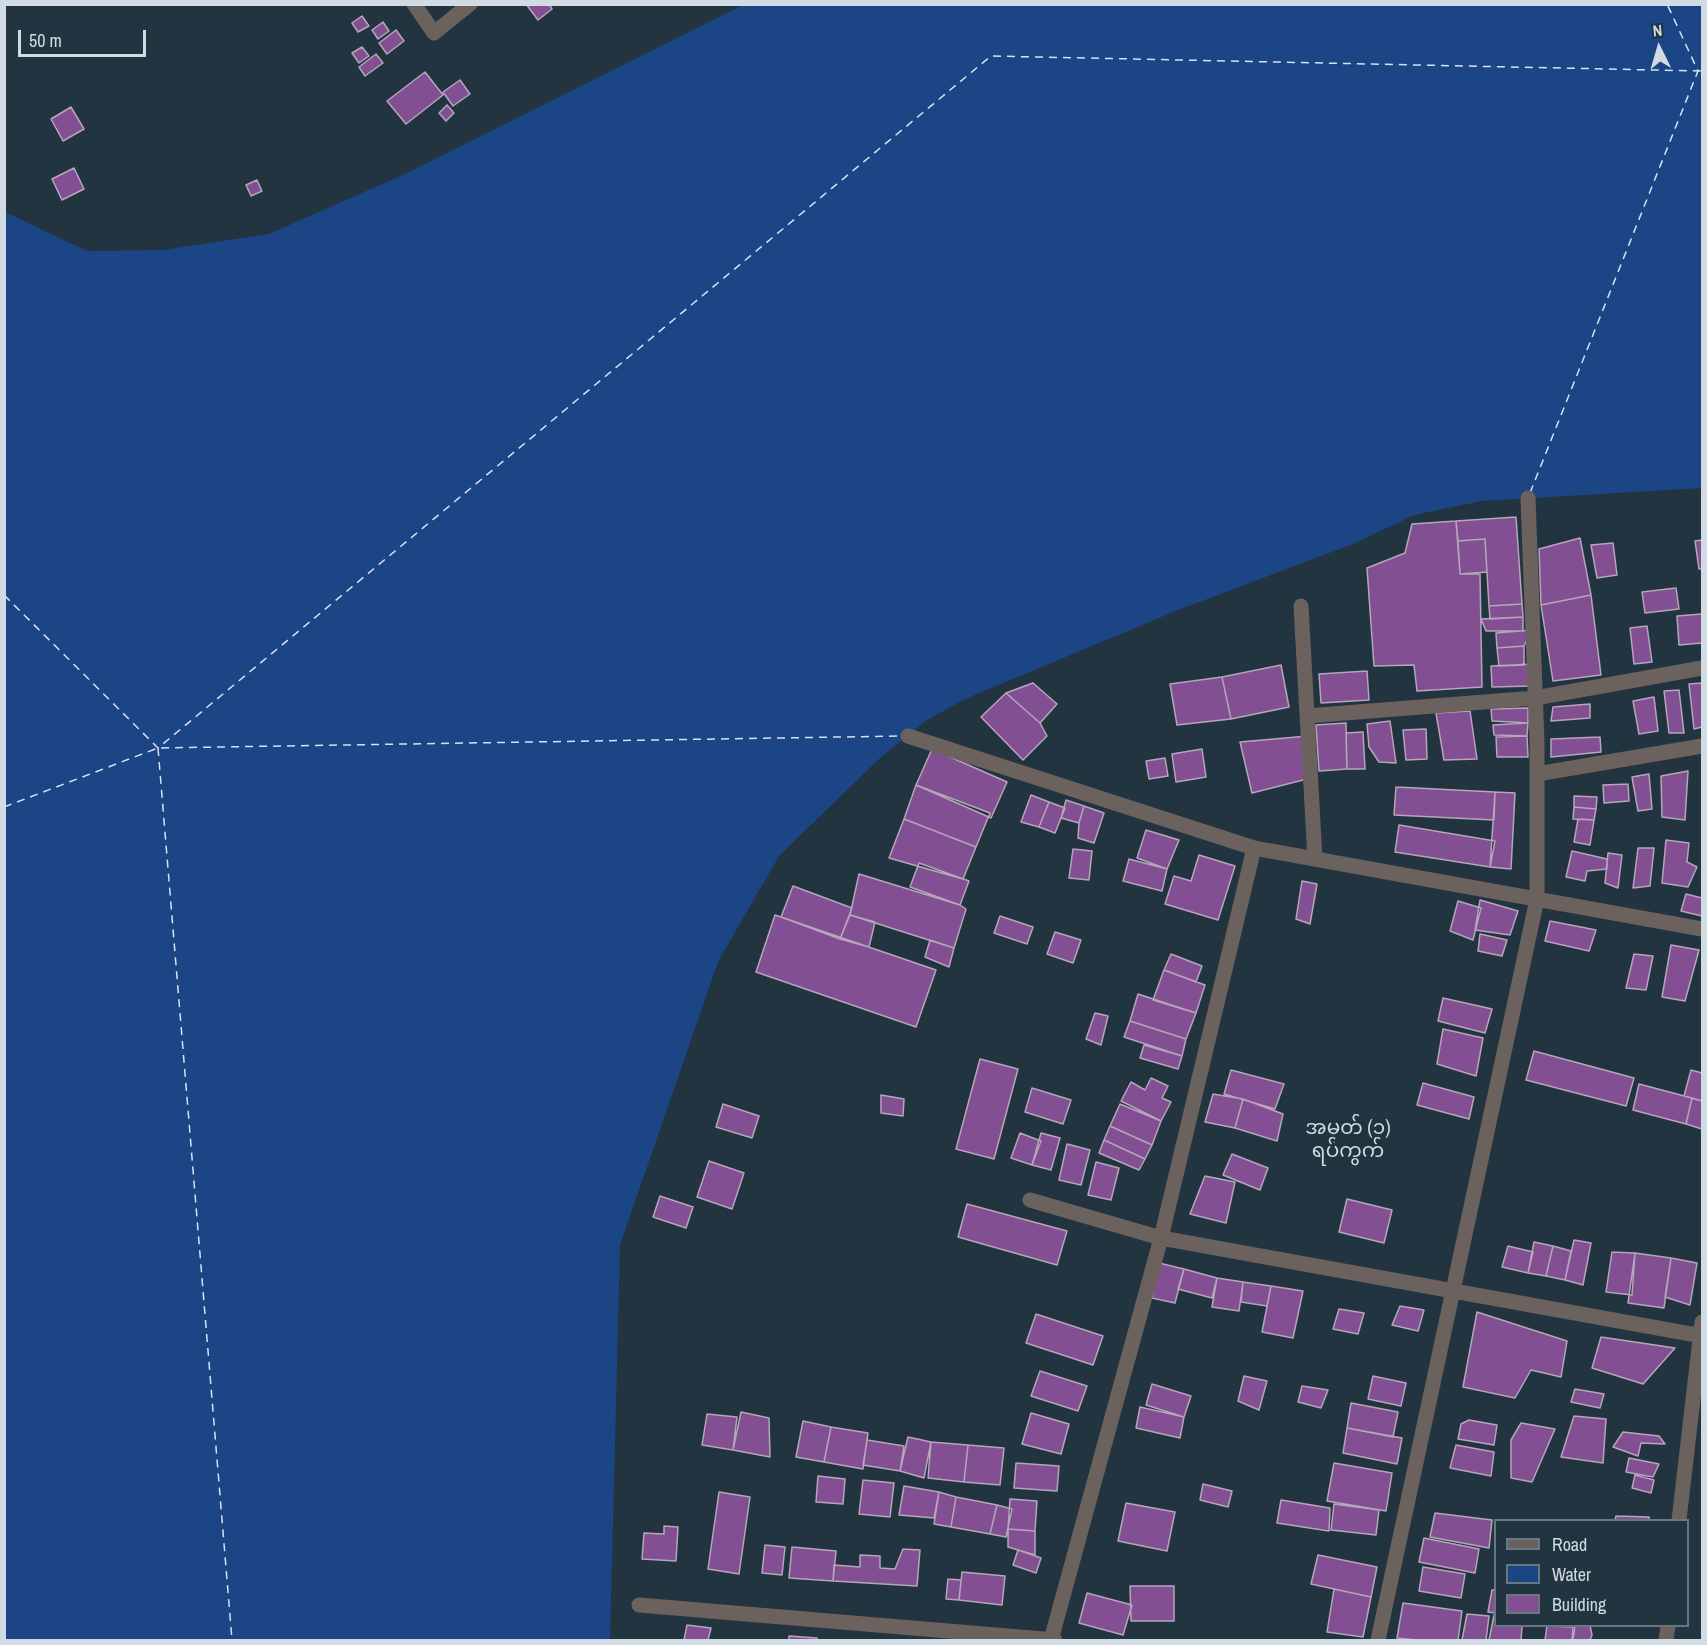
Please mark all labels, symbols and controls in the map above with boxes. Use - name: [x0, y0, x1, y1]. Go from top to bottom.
- scale bar: [21, 18, 148, 56]
- north arrow: [1629, 18, 1689, 78]
- text: N: [1652, 19, 1663, 41]
- text: 50 m: [29, 28, 62, 53]
- district label: အမှတ် (၁) ရပ်ကွက်: [1305, 1117, 1391, 1164]
- legend: [1494, 1519, 1689, 1627]
- text: Road: [1552, 1532, 1587, 1557]
- text: Water: [1552, 1562, 1591, 1587]
- text: Building: [1552, 1592, 1606, 1617]

